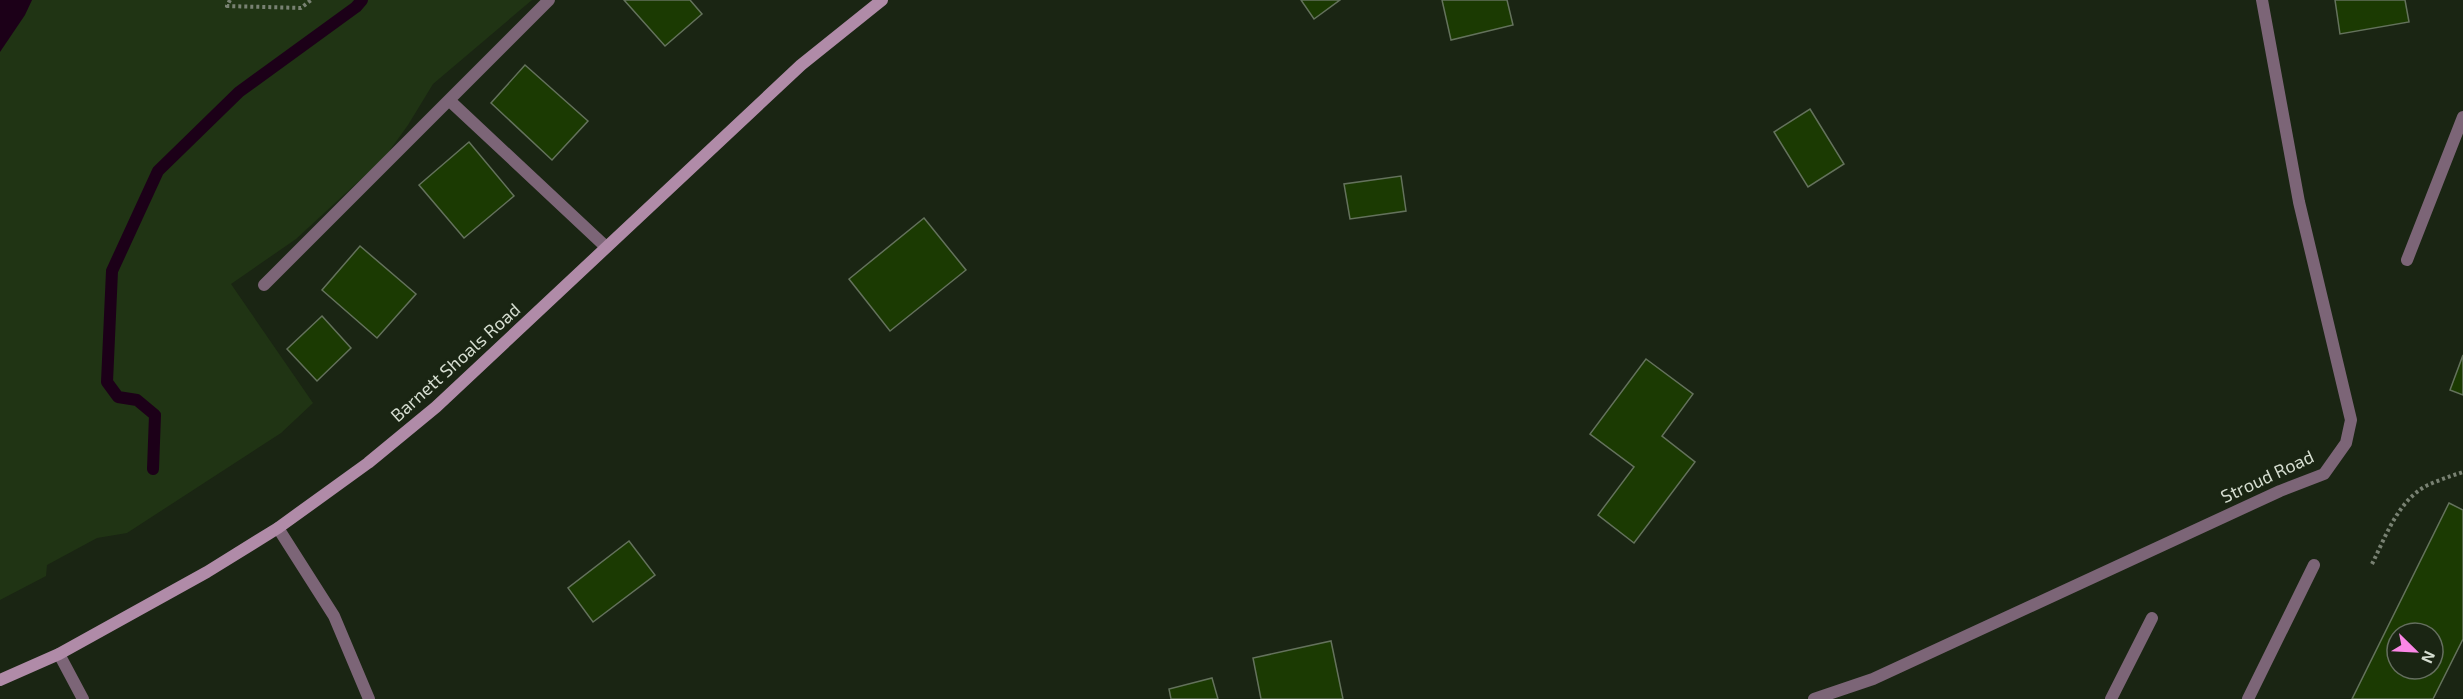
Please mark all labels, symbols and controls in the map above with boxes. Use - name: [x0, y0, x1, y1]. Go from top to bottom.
- street label: Barnett Shoals Road: [386, 298, 524, 426]
- street label: Stroud Road: [2217, 445, 2317, 507]
- north arrow: [2385, 621, 2445, 681]
- text: N: [2418, 648, 2440, 666]

